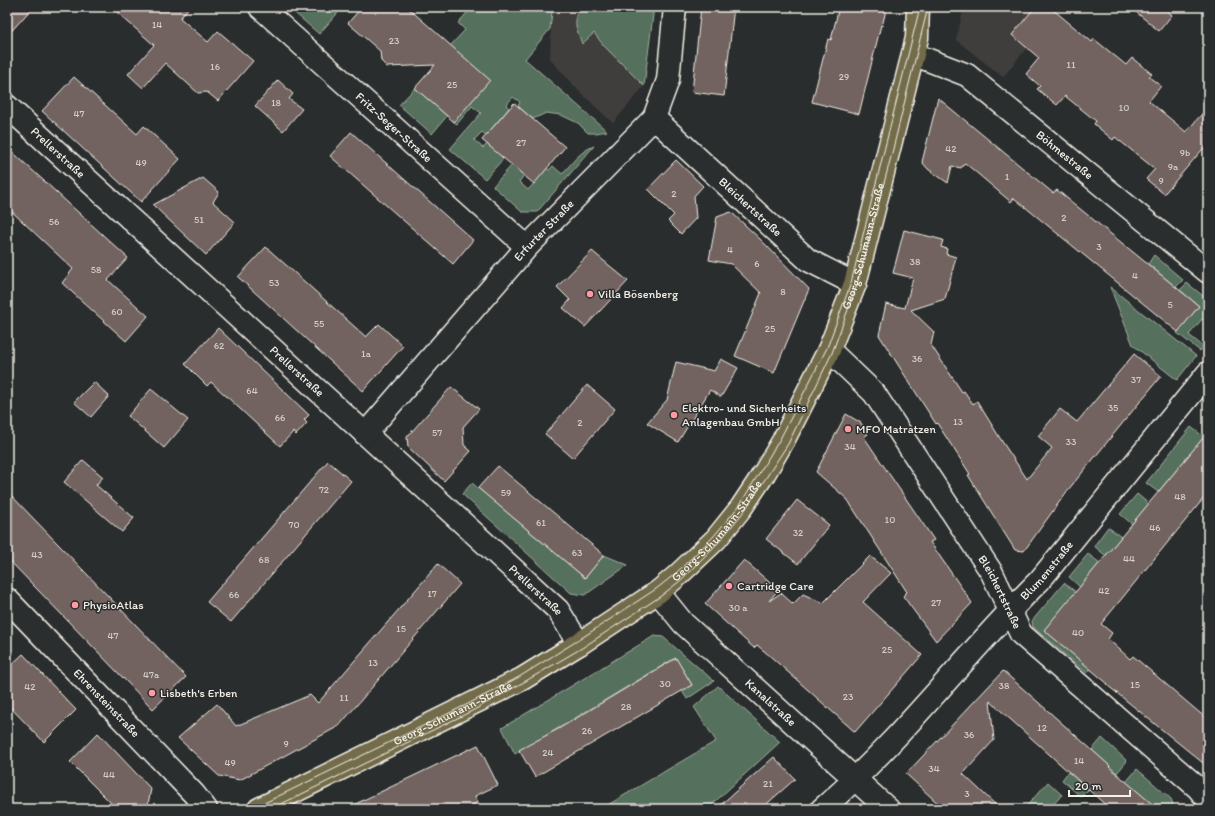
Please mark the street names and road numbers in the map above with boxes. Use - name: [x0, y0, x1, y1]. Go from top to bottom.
- street label: Fritz-Seger-Straße: [353, 89, 435, 165]
- street label: Prellerstraße: [28, 124, 88, 181]
- street label: Böhmestraße: [1033, 127, 1096, 182]
- street label: Bleichertstraße: [716, 174, 785, 239]
- street label: Georg-Schumann-Straße: [839, 181, 887, 311]
- street label: Erfurter Straße: [511, 197, 577, 264]
- street label: Prellerstraße: [267, 343, 327, 400]
- street label: Georg-Schumann-Straße: [669, 477, 765, 585]
- street label: Blumenstraße: [1017, 538, 1076, 603]
- street label: Bleichertstraße: [975, 553, 1025, 631]
- street label: Prellerstraße: [506, 562, 566, 618]
- street label: Ehrensteinstraße: [71, 666, 143, 740]
- street label: Kanalstraße: [742, 676, 799, 729]
- street label: Georg-Schumann-Straße: [391, 678, 515, 749]

